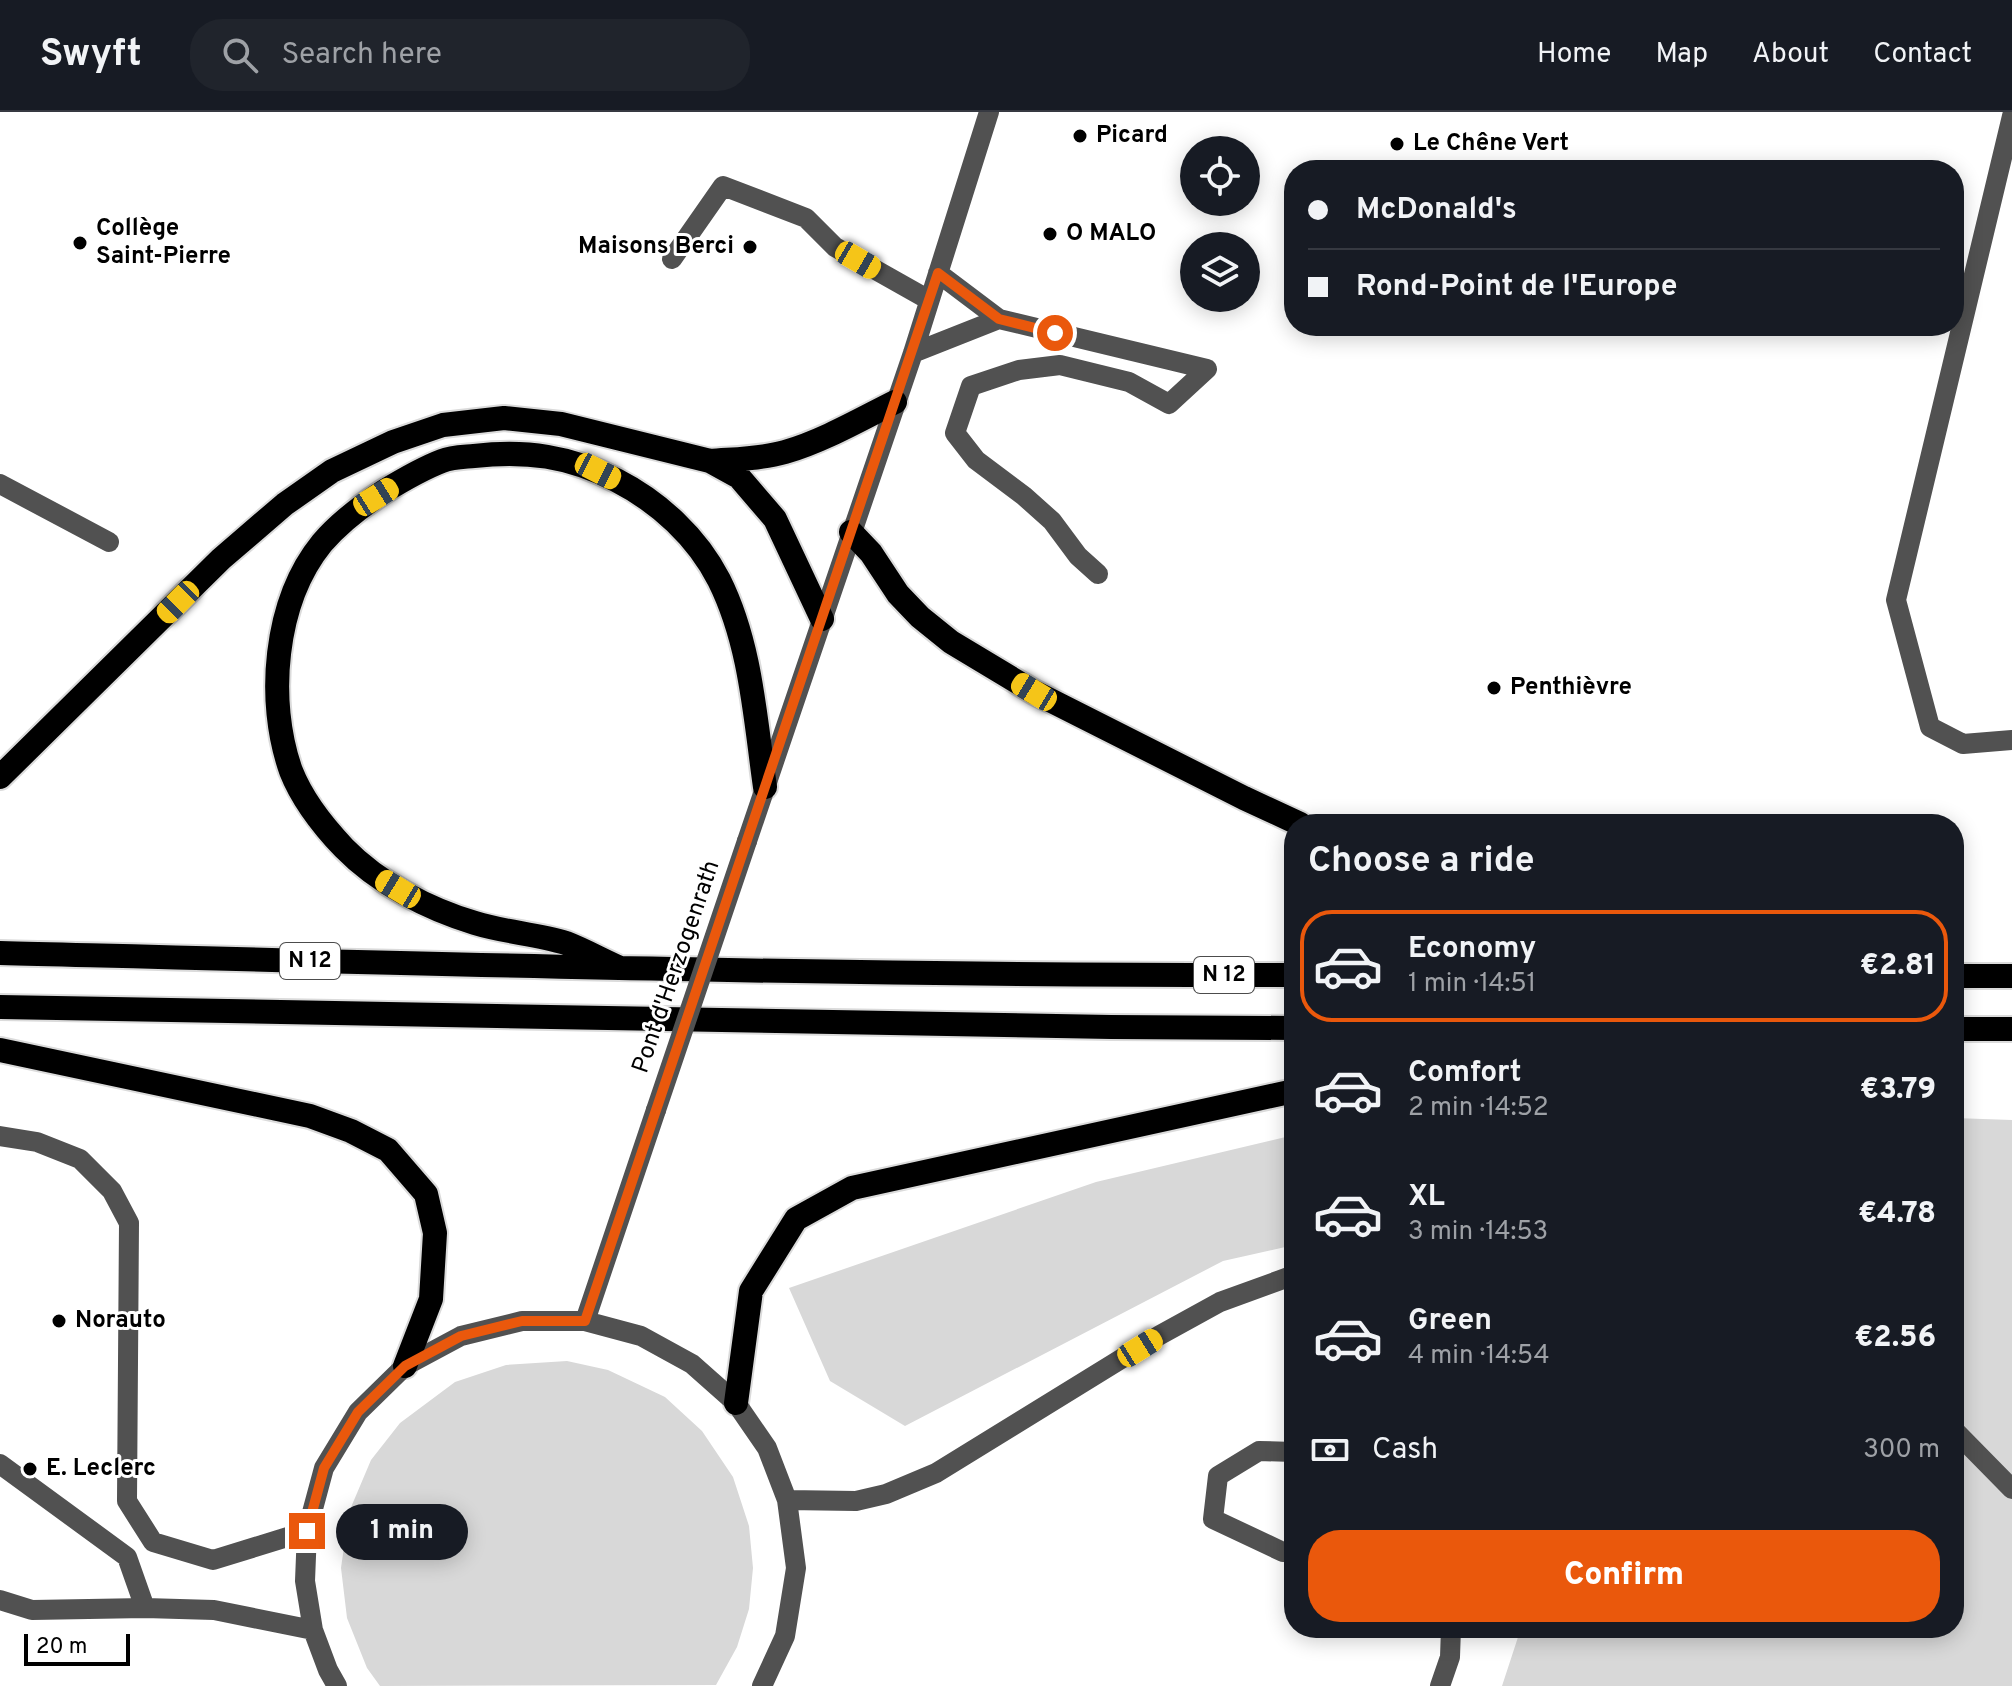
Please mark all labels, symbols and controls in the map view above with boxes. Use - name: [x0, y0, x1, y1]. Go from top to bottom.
- search box: [190, 19, 750, 91]
- text: Swyft: [40, 31, 142, 80]
- icon: search: [218, 33, 262, 77]
- text: Search here: [282, 37, 442, 74]
- text: Home: [1537, 37, 1611, 73]
- text: Map: [1655, 37, 1708, 73]
- text: About: [1752, 37, 1829, 73]
- text: Contact: [1873, 37, 1972, 73]
- place label: Picard: [1096, 121, 1168, 151]
- marker: Picard: [1071, 127, 1089, 145]
- place label: Le Chêne Vert: [1413, 129, 1569, 159]
- marker: Le Chêne Vert: [1388, 135, 1406, 153]
- map controls: [1180, 136, 1260, 312]
- button: locate: [1180, 136, 1260, 216]
- text: McDonald's: [1356, 192, 1517, 229]
- place label: Collège Saint-Pierre: [96, 214, 231, 272]
- place label: O MALO: [1066, 219, 1156, 249]
- marker: O MALO: [1041, 225, 1059, 243]
- place label: Maisons Berci: [578, 232, 734, 262]
- button: layers: [1180, 232, 1260, 312]
- marker: Collège Saint-Pierre: [71, 234, 89, 252]
- marker: Maisons Berci: [741, 238, 759, 256]
- car: [831, 238, 885, 282]
- text: Rond-Point de l'Europe: [1356, 269, 1678, 306]
- route start: [1037, 315, 1073, 351]
- car: [571, 449, 625, 493]
- car: [349, 474, 403, 520]
- car: [153, 577, 203, 627]
- car: [1007, 669, 1061, 715]
- place label: Penthièvre: [1510, 673, 1632, 703]
- marker: Penthièvre: [1485, 679, 1503, 697]
- text: Choose a ride: [1308, 839, 1534, 885]
- street label: Pont d'Herzogenrath: [626, 857, 728, 1077]
- car: [371, 866, 425, 912]
- icon: car: [1312, 930, 1384, 1002]
- text: Economy: [1408, 931, 1536, 968]
- road number: N 12: [280, 943, 340, 979]
- text: €2.81: [1860, 948, 1936, 985]
- road number: N 12: [1194, 957, 1254, 993]
- text: 1 min · 14:51: [1408, 968, 1536, 1001]
- icon: car: [1312, 1054, 1384, 1126]
- text: Comfort: [1408, 1055, 1521, 1092]
- text: €3.79: [1860, 1072, 1936, 1109]
- text: 2 min · 14:52: [1408, 1092, 1549, 1125]
- icon: car: [1312, 1178, 1384, 1250]
- text: XL: [1408, 1179, 1445, 1216]
- text: €4.78: [1858, 1196, 1936, 1233]
- text: 3 min · 14:53: [1408, 1216, 1548, 1249]
- icon: car: [1312, 1302, 1384, 1374]
- text: Green: [1408, 1303, 1492, 1340]
- place label: Norauto: [75, 1306, 166, 1336]
- marker: Norauto: [50, 1312, 68, 1330]
- text: €2.56: [1854, 1320, 1936, 1357]
- car: [1113, 1325, 1167, 1371]
- text: 4 min · 14:54: [1408, 1340, 1550, 1373]
- icon: cash: [1308, 1428, 1352, 1472]
- text: Cash: [1372, 1432, 1438, 1469]
- text: 300 m: [1863, 1434, 1940, 1467]
- place label: E. Leclerc: [46, 1454, 156, 1484]
- marker: E. Leclerc: [21, 1460, 39, 1478]
- callout: 1 min: [335, 1503, 467, 1559]
- route end: [289, 1513, 325, 1549]
- text: 1 min: [370, 1515, 434, 1548]
- button: Confirm: [1308, 1530, 1940, 1622]
- scale bar: [24, 1630, 130, 1666]
- text: 20 m: [36, 1634, 87, 1661]

